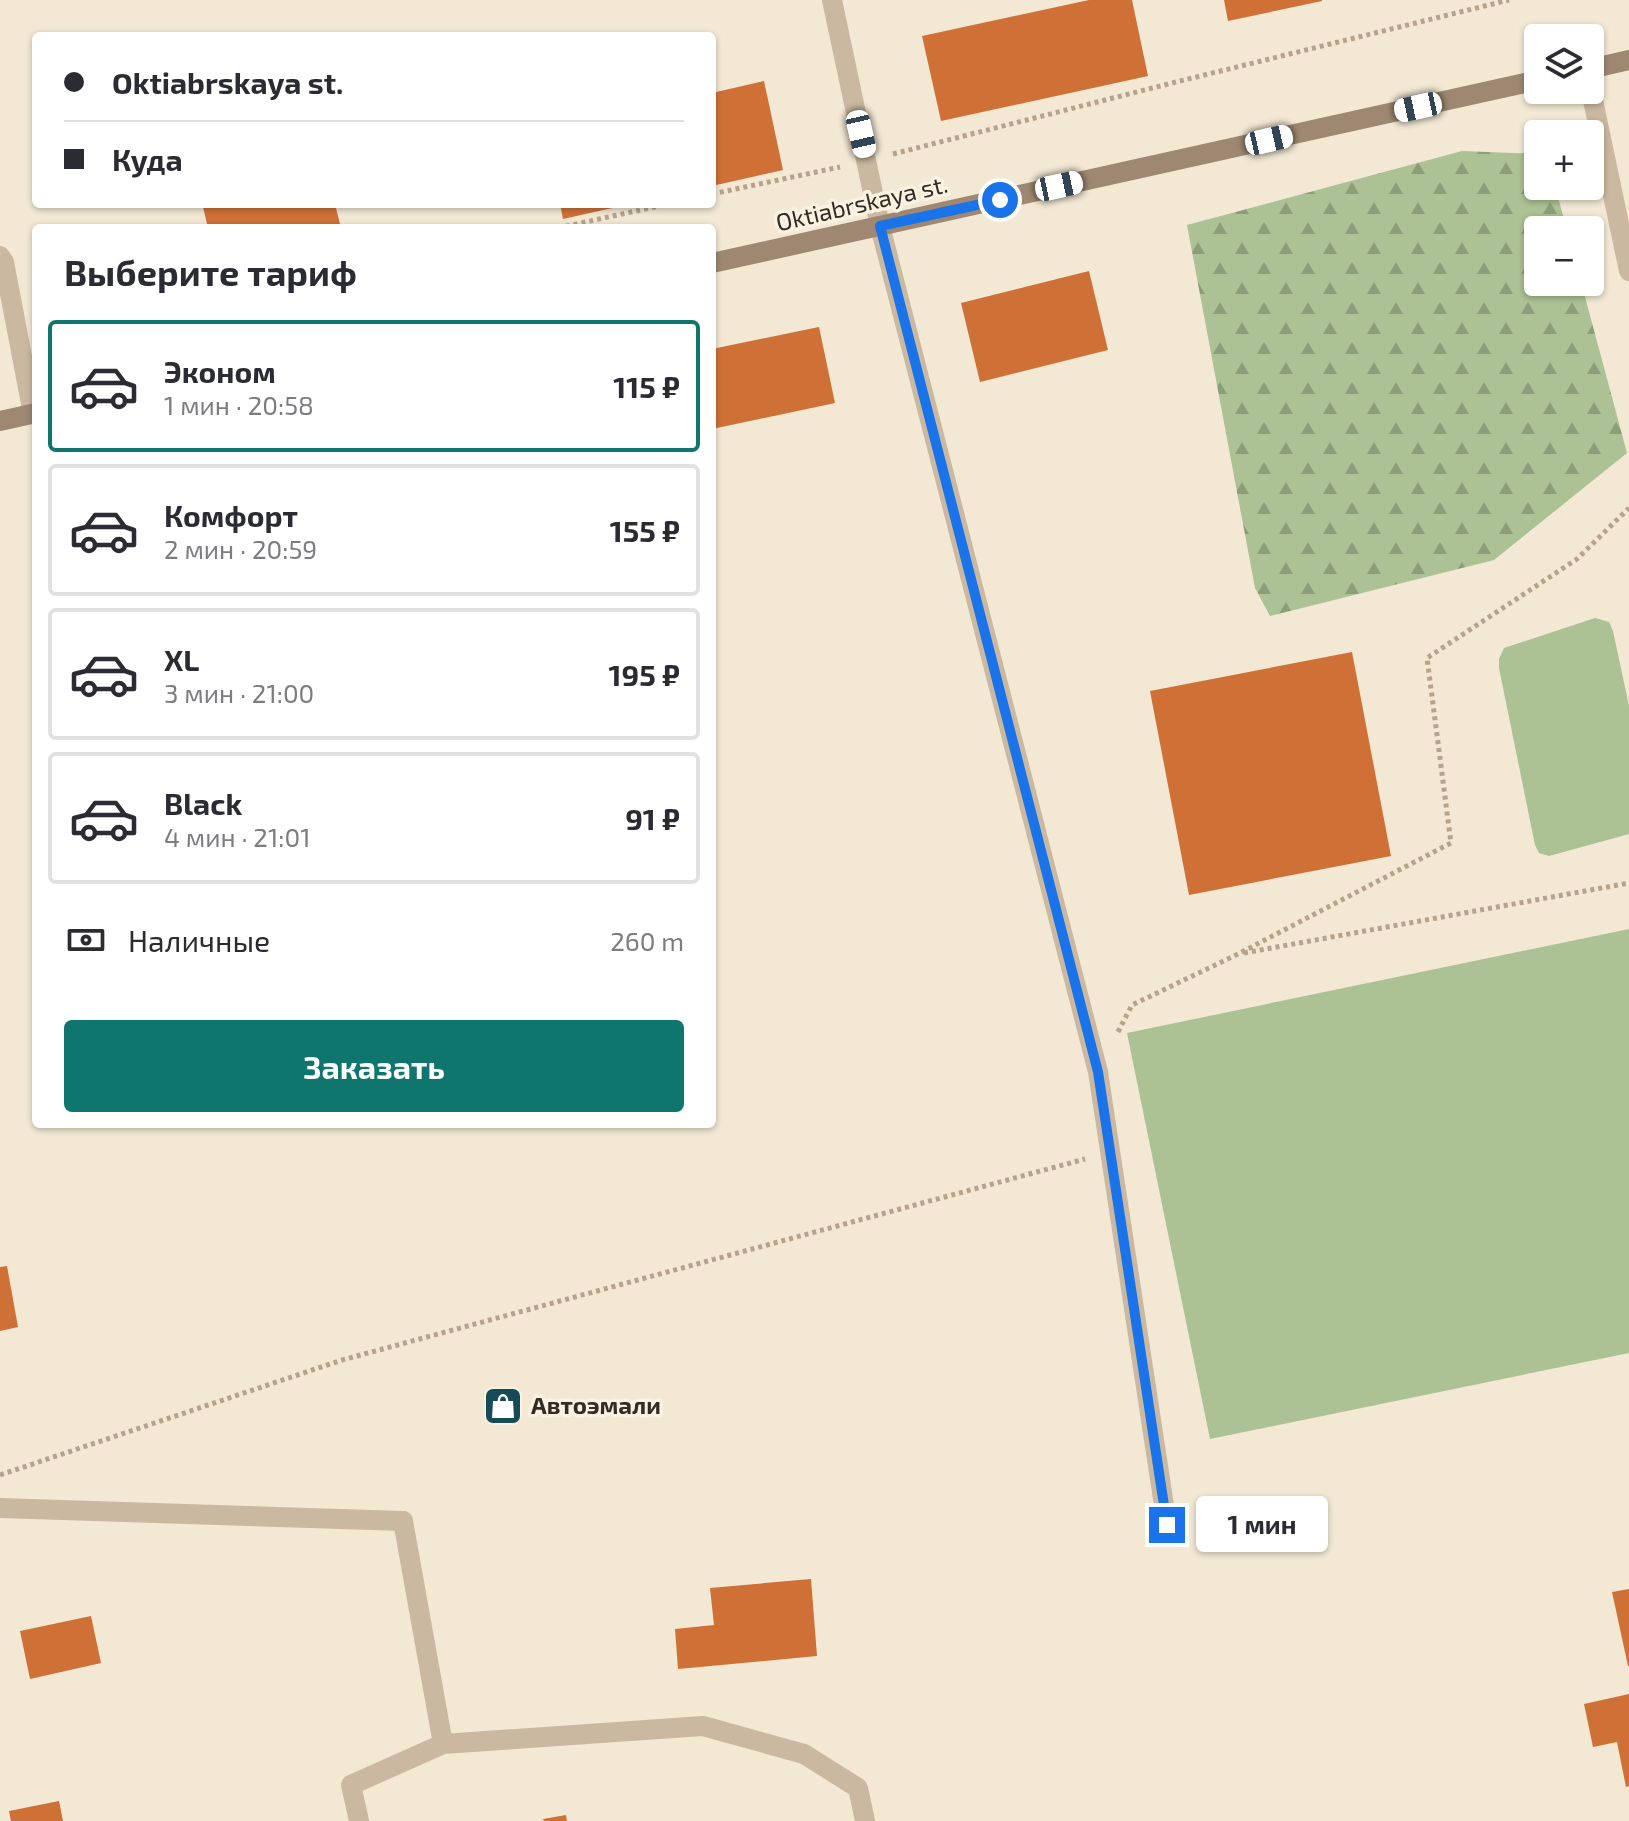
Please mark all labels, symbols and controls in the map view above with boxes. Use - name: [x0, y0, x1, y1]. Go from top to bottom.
- map controls: [1524, 24, 1604, 296]
- button: layers: [1524, 24, 1604, 104]
- text: Oktiabrskaya st.: [112, 64, 343, 100]
- car: [1392, 90, 1444, 124]
- car: [844, 108, 878, 160]
- button: +: [1524, 120, 1604, 200]
- car: [1243, 123, 1295, 157]
- text: Куда: [112, 141, 183, 177]
- street label: Oktiabrskaya st.: [773, 169, 950, 236]
- car: [1033, 169, 1085, 203]
- route start: [982, 182, 1018, 218]
- button: −: [1524, 216, 1604, 296]
- text: Выберите тариф: [64, 250, 357, 293]
- icon: car: [68, 350, 140, 422]
- text: Эконом: [164, 353, 276, 389]
- text: 115 ₽: [613, 368, 680, 404]
- text: 1 мин · 20:58: [164, 389, 314, 420]
- icon: car: [68, 494, 140, 566]
- text: Комфорт: [164, 497, 298, 533]
- text: 155 ₽: [610, 512, 680, 548]
- text: 2 мин · 20:59: [164, 533, 317, 564]
- icon: car: [68, 638, 140, 710]
- text: XL: [164, 641, 199, 677]
- text: 195 ₽: [609, 656, 680, 692]
- text: 3 мин · 21:00: [164, 677, 314, 708]
- icon: car: [68, 782, 140, 854]
- text: Black: [164, 785, 242, 821]
- text: 91 ₽: [625, 800, 680, 836]
- text: 4 мин · 21:01: [164, 821, 310, 852]
- icon: cash: [64, 918, 108, 962]
- text: Наличные: [128, 922, 270, 958]
- text: 260 m: [610, 925, 684, 956]
- button: Заказать: [64, 1020, 684, 1112]
- shop icon: Автоэмали: [482, 1385, 524, 1427]
- place label: Автоэмали: [531, 1390, 661, 1419]
- callout: 1 мин: [1195, 1497, 1327, 1553]
- route end: [1149, 1507, 1185, 1543]
- text: 1 мин: [1228, 1508, 1296, 1539]

